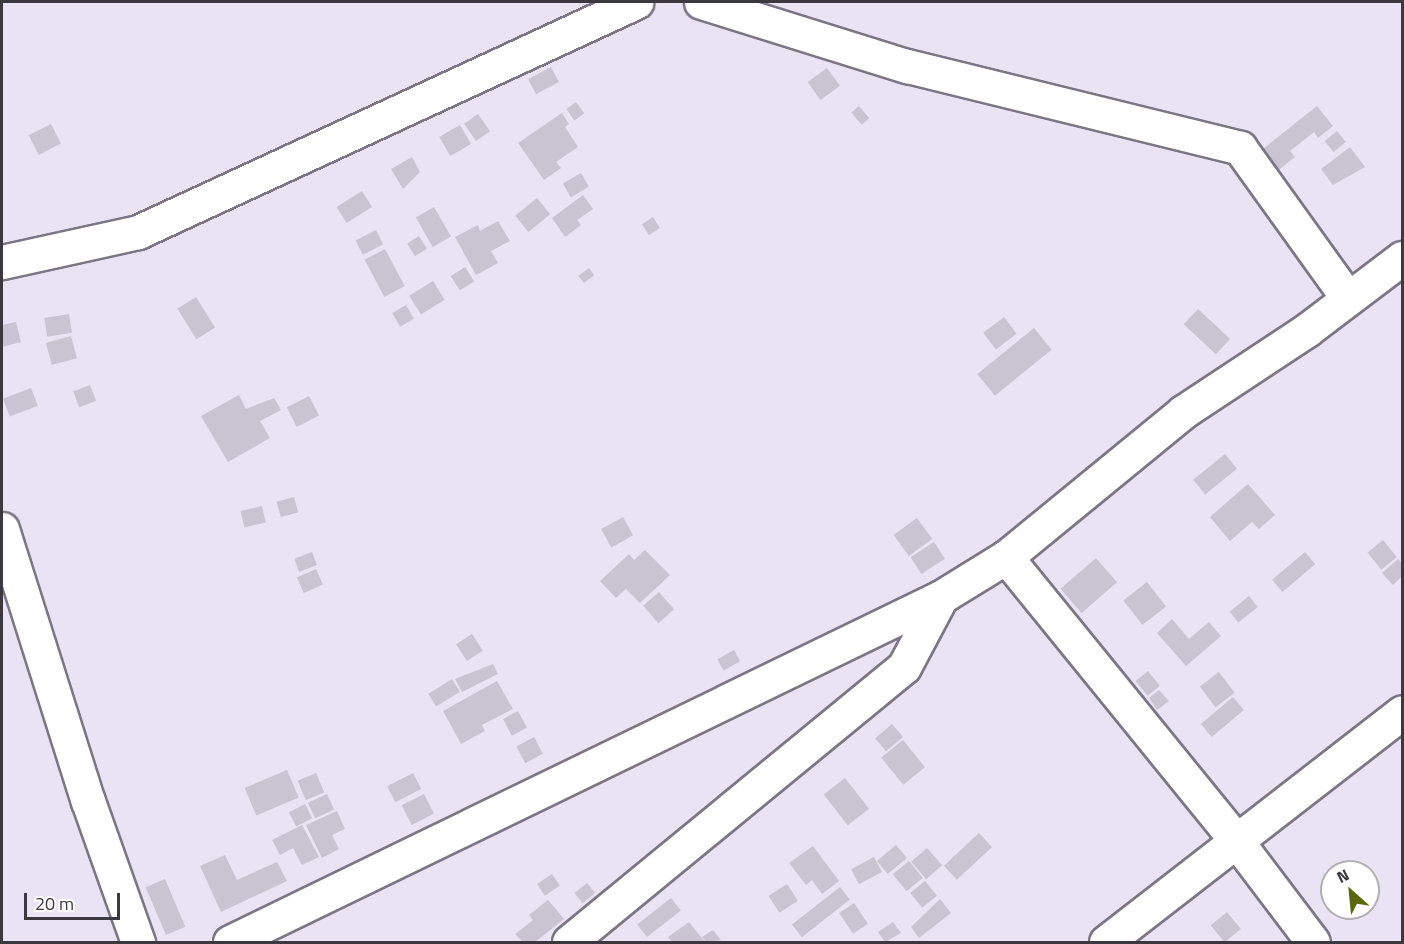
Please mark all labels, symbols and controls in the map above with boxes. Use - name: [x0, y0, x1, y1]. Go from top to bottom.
- north arrow: [1320, 860, 1380, 920]
- text: N: [1332, 863, 1353, 889]
- scale bar: [27, 881, 123, 919]
- text: 20 m: [35, 890, 74, 917]

